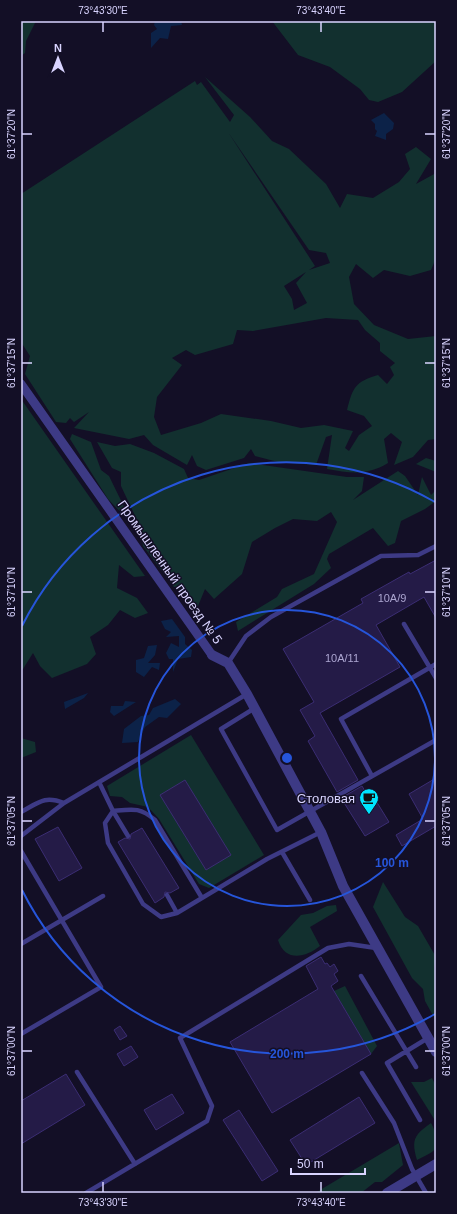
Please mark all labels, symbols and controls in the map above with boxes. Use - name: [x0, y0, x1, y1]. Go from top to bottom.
- text: 73°43'30"E: [78, 5, 128, 16]
- text: 73°43'40"E: [296, 5, 346, 16]
- north arrow: [38, 38, 78, 78]
- text: N: [54, 42, 62, 54]
- text: 61°37'20"N: [6, 109, 17, 159]
- text: 61°37'20"N: [441, 109, 452, 159]
- text: 61°37'15"N: [6, 338, 17, 388]
- text: 61°37'15"N: [441, 338, 452, 388]
- street label: Промышленный проезд № 5: [115, 497, 225, 647]
- text: 61°37'10"N: [6, 567, 17, 617]
- text: 61°37'10"N: [441, 567, 452, 617]
- house number: 10А/9: [378, 592, 406, 604]
- house number: 10А/11: [325, 652, 359, 664]
- centre of rings: [280, 751, 294, 765]
- cafe icon: Столовая: [358, 787, 380, 815]
- place label: Столовая: [297, 791, 355, 806]
- text: 61°37'05"N: [6, 796, 17, 846]
- text: 61°37'05"N: [441, 796, 452, 846]
- text: 100 m: [375, 856, 409, 870]
- text: 61°37'00"N: [6, 1026, 17, 1076]
- text: 61°37'00"N: [441, 1026, 452, 1076]
- text: 200 m: [270, 1047, 304, 1061]
- scale bar: [291, 1150, 365, 1176]
- text: 50 m: [297, 1157, 324, 1171]
- text: 73°43'30"E: [78, 1197, 128, 1208]
- text: 73°43'40"E: [296, 1197, 346, 1208]

